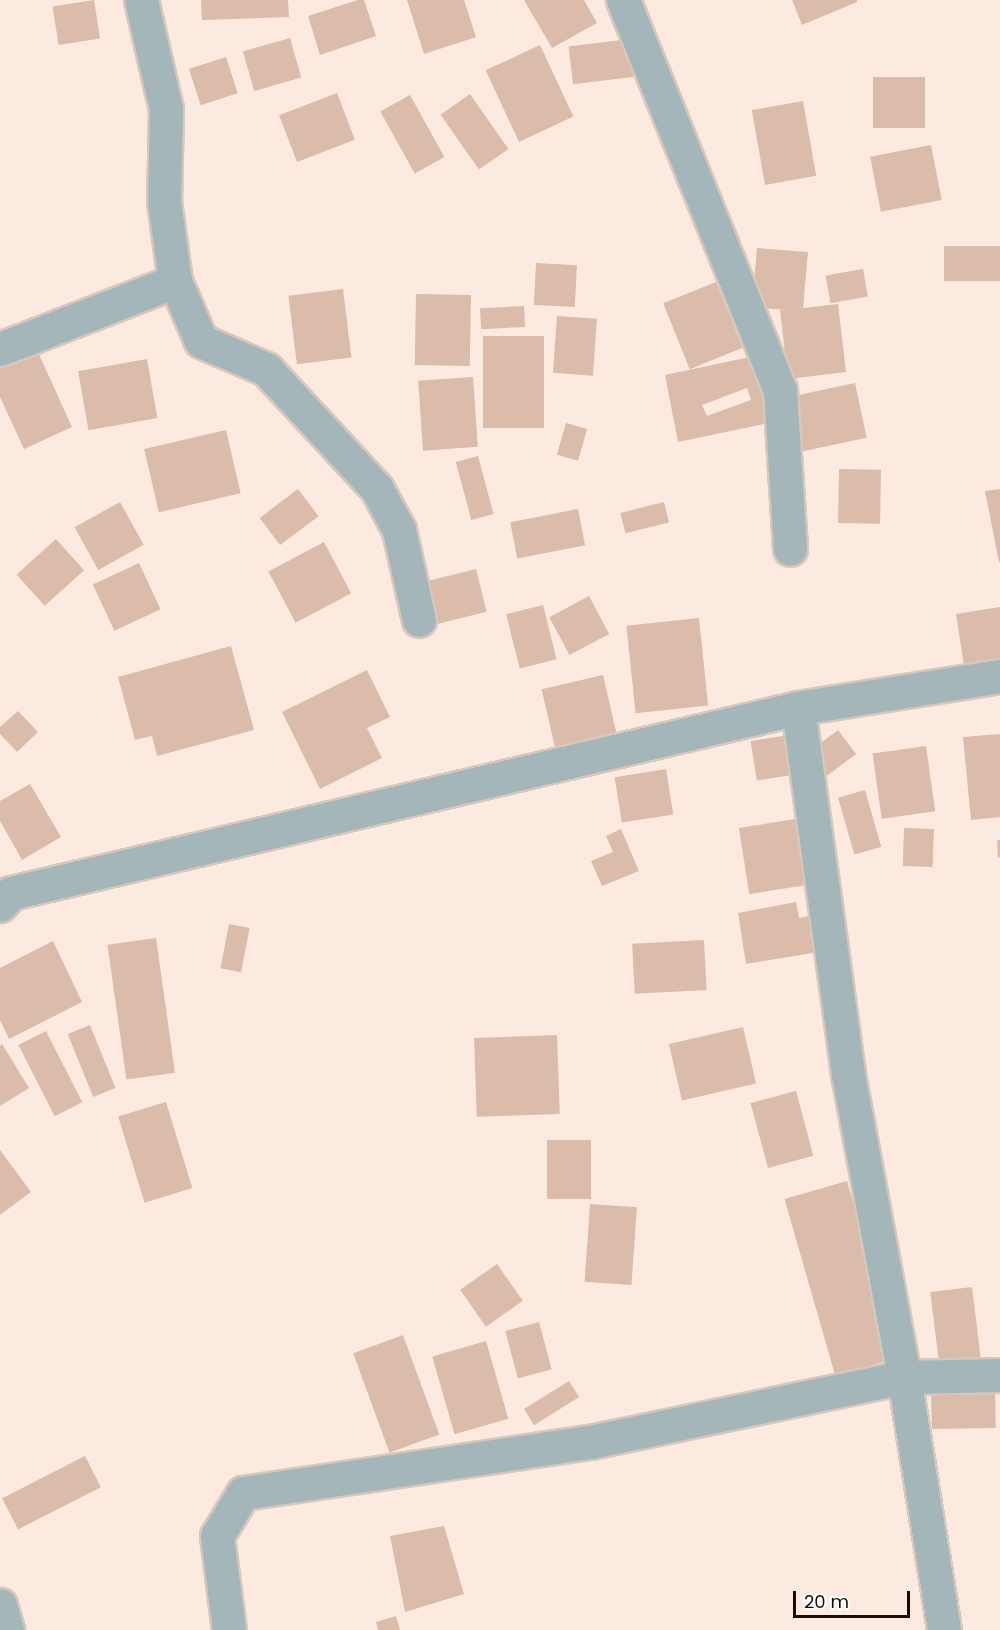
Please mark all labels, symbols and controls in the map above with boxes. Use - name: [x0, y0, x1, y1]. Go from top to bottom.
- scale bar: [796, 1579, 913, 1617]
- text: 20 m: [804, 1589, 849, 1614]

